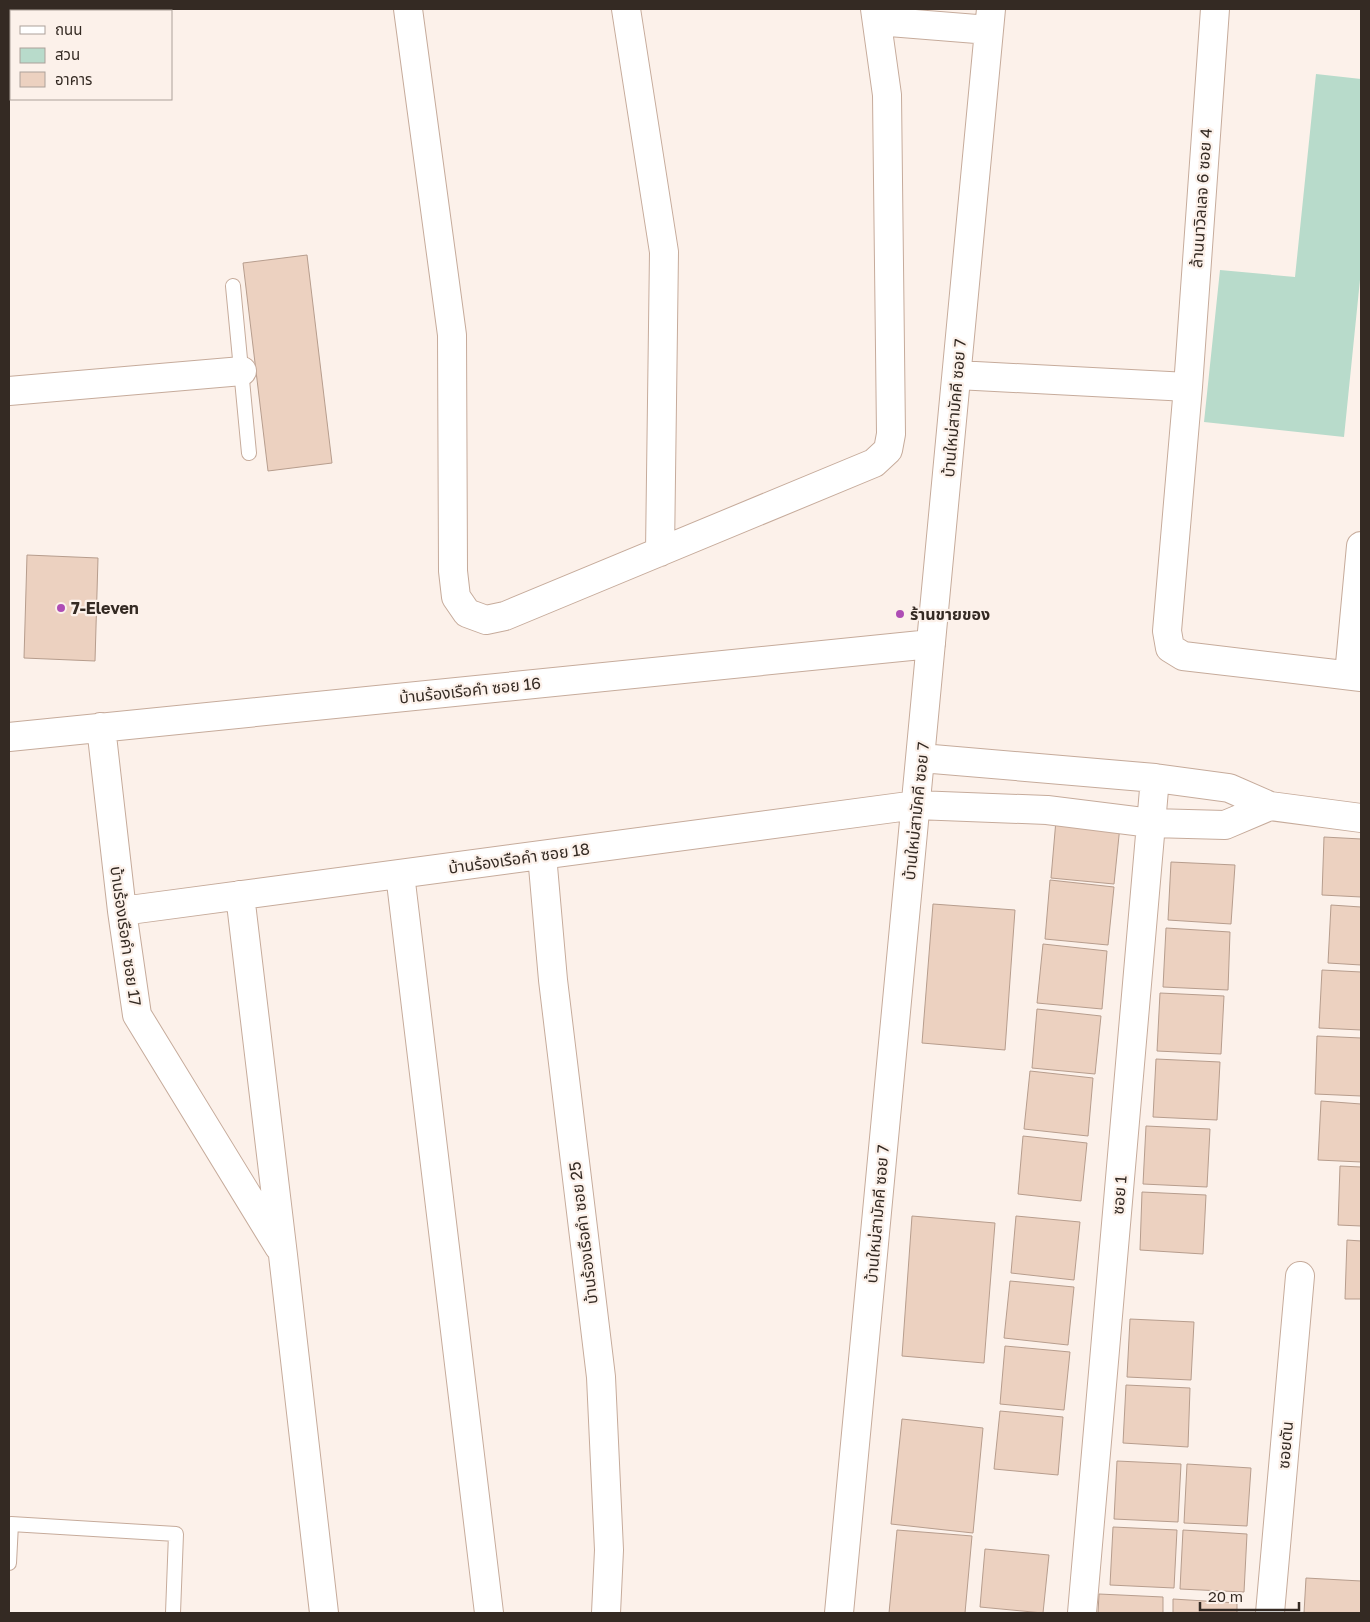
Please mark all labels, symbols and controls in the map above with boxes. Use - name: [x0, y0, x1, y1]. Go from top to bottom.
- legend: [10, 10, 172, 100]
- text: ถนน: [55, 20, 82, 38]
- text: สวน: [55, 45, 80, 63]
- text: อาคาร: [55, 70, 92, 88]
- street label: ล้านนาวิลเลจ 6 ซอย 4: [1186, 127, 1216, 269]
- street label: บ้านใหม่สามัคคี ซอย 7: [938, 338, 970, 478]
- place label: 7-Eleven: [71, 598, 139, 618]
- marker: 7-Eleven: [55, 602, 67, 614]
- place label: ร้านขายของ: [910, 604, 990, 624]
- marker: ร้านขายของ: [894, 608, 906, 620]
- street label: บ้านร้องเรือคำ ซอย 16: [398, 673, 542, 707]
- street label: บ้านใหม่สามัคคี ซอย 7: [899, 741, 933, 881]
- street label: บ้านร้องเรือคำ ซอย 18: [447, 838, 591, 878]
- street label: บ้านร้องเรือคำ ซอย 17: [106, 865, 146, 1007]
- street label: บ้านใหม่สามัคคี ซอย 7: [861, 1144, 893, 1284]
- street label: บ้านร้องเรือคำ ซอย 25: [564, 1161, 602, 1305]
- street label: ซอย 1: [1107, 1174, 1131, 1215]
- street label: ซอยตัน: [1273, 1420, 1297, 1470]
- scale bar: [1200, 1580, 1299, 1612]
- text: 20 m: [1208, 1587, 1243, 1605]

